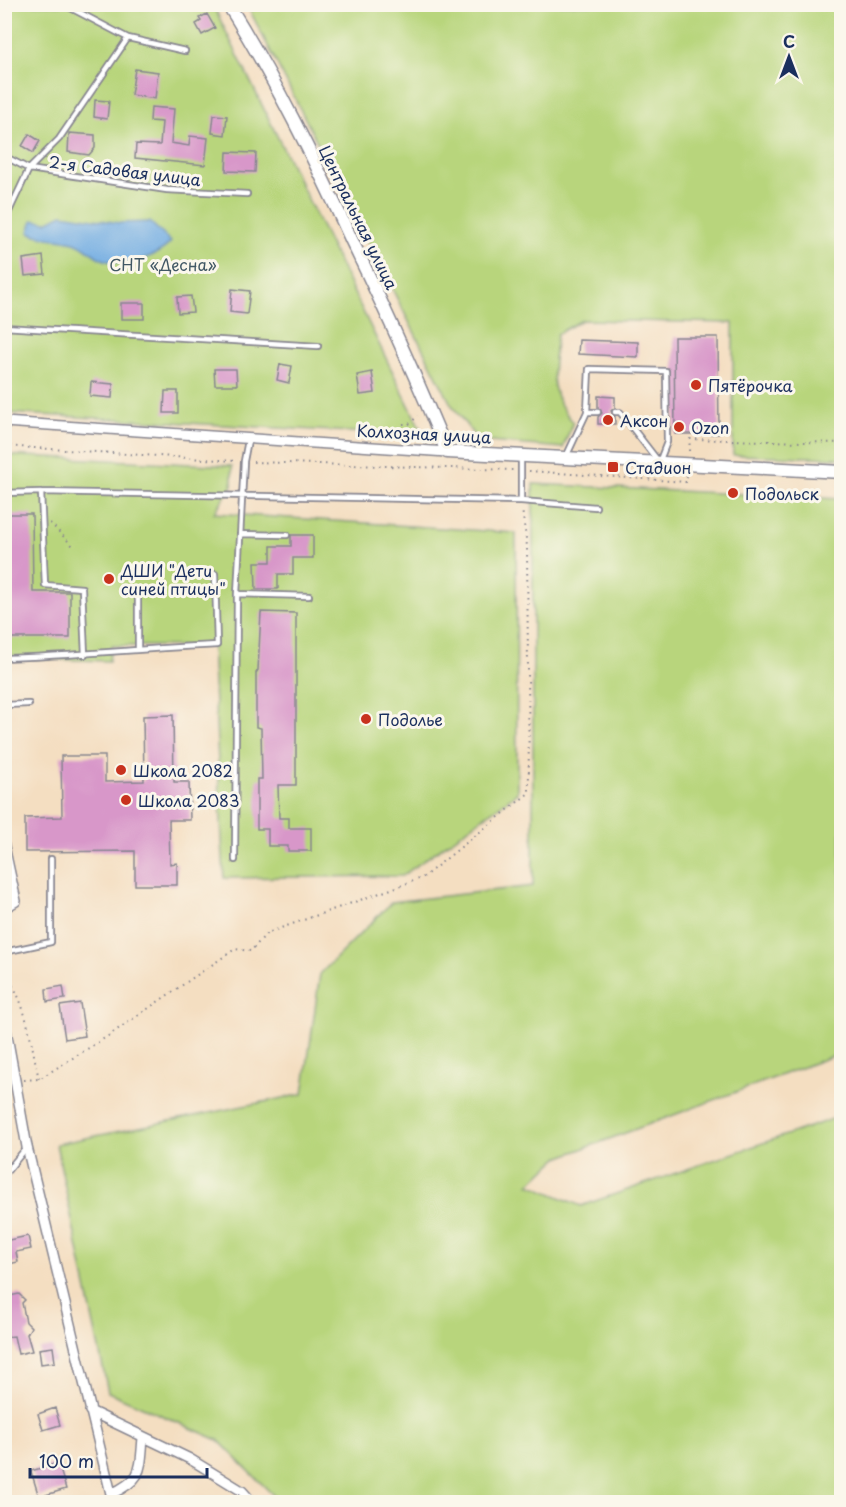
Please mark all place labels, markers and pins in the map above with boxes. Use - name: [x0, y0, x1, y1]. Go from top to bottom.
- place label: Пятёрочка: [708, 373, 793, 397]
- marker: Пятёрочка: [689, 378, 703, 392]
- place label: Аксон: [620, 408, 668, 432]
- marker: Аксон: [601, 413, 615, 427]
- place label: Ozon: [691, 415, 729, 439]
- marker: Ozon: [672, 420, 686, 434]
- place label: Стадион: [625, 455, 692, 479]
- marker: Стадион: [606, 460, 620, 474]
- place label: Подольск: [745, 481, 820, 505]
- marker: Подольск: [726, 486, 740, 500]
- place label: ДШИ "Дети синей птицы": [120, 558, 226, 600]
- marker: ДШИ "Дети синей птицы": [102, 572, 116, 586]
- place label: Подолье: [378, 707, 443, 731]
- marker: Подолье: [359, 712, 373, 726]
- place label: Школа 2082: [133, 758, 233, 782]
- marker: Школа 2082: [114, 763, 128, 777]
- place label: Школа 2083: [138, 788, 239, 812]
- marker: Школа 2083: [119, 793, 133, 807]

